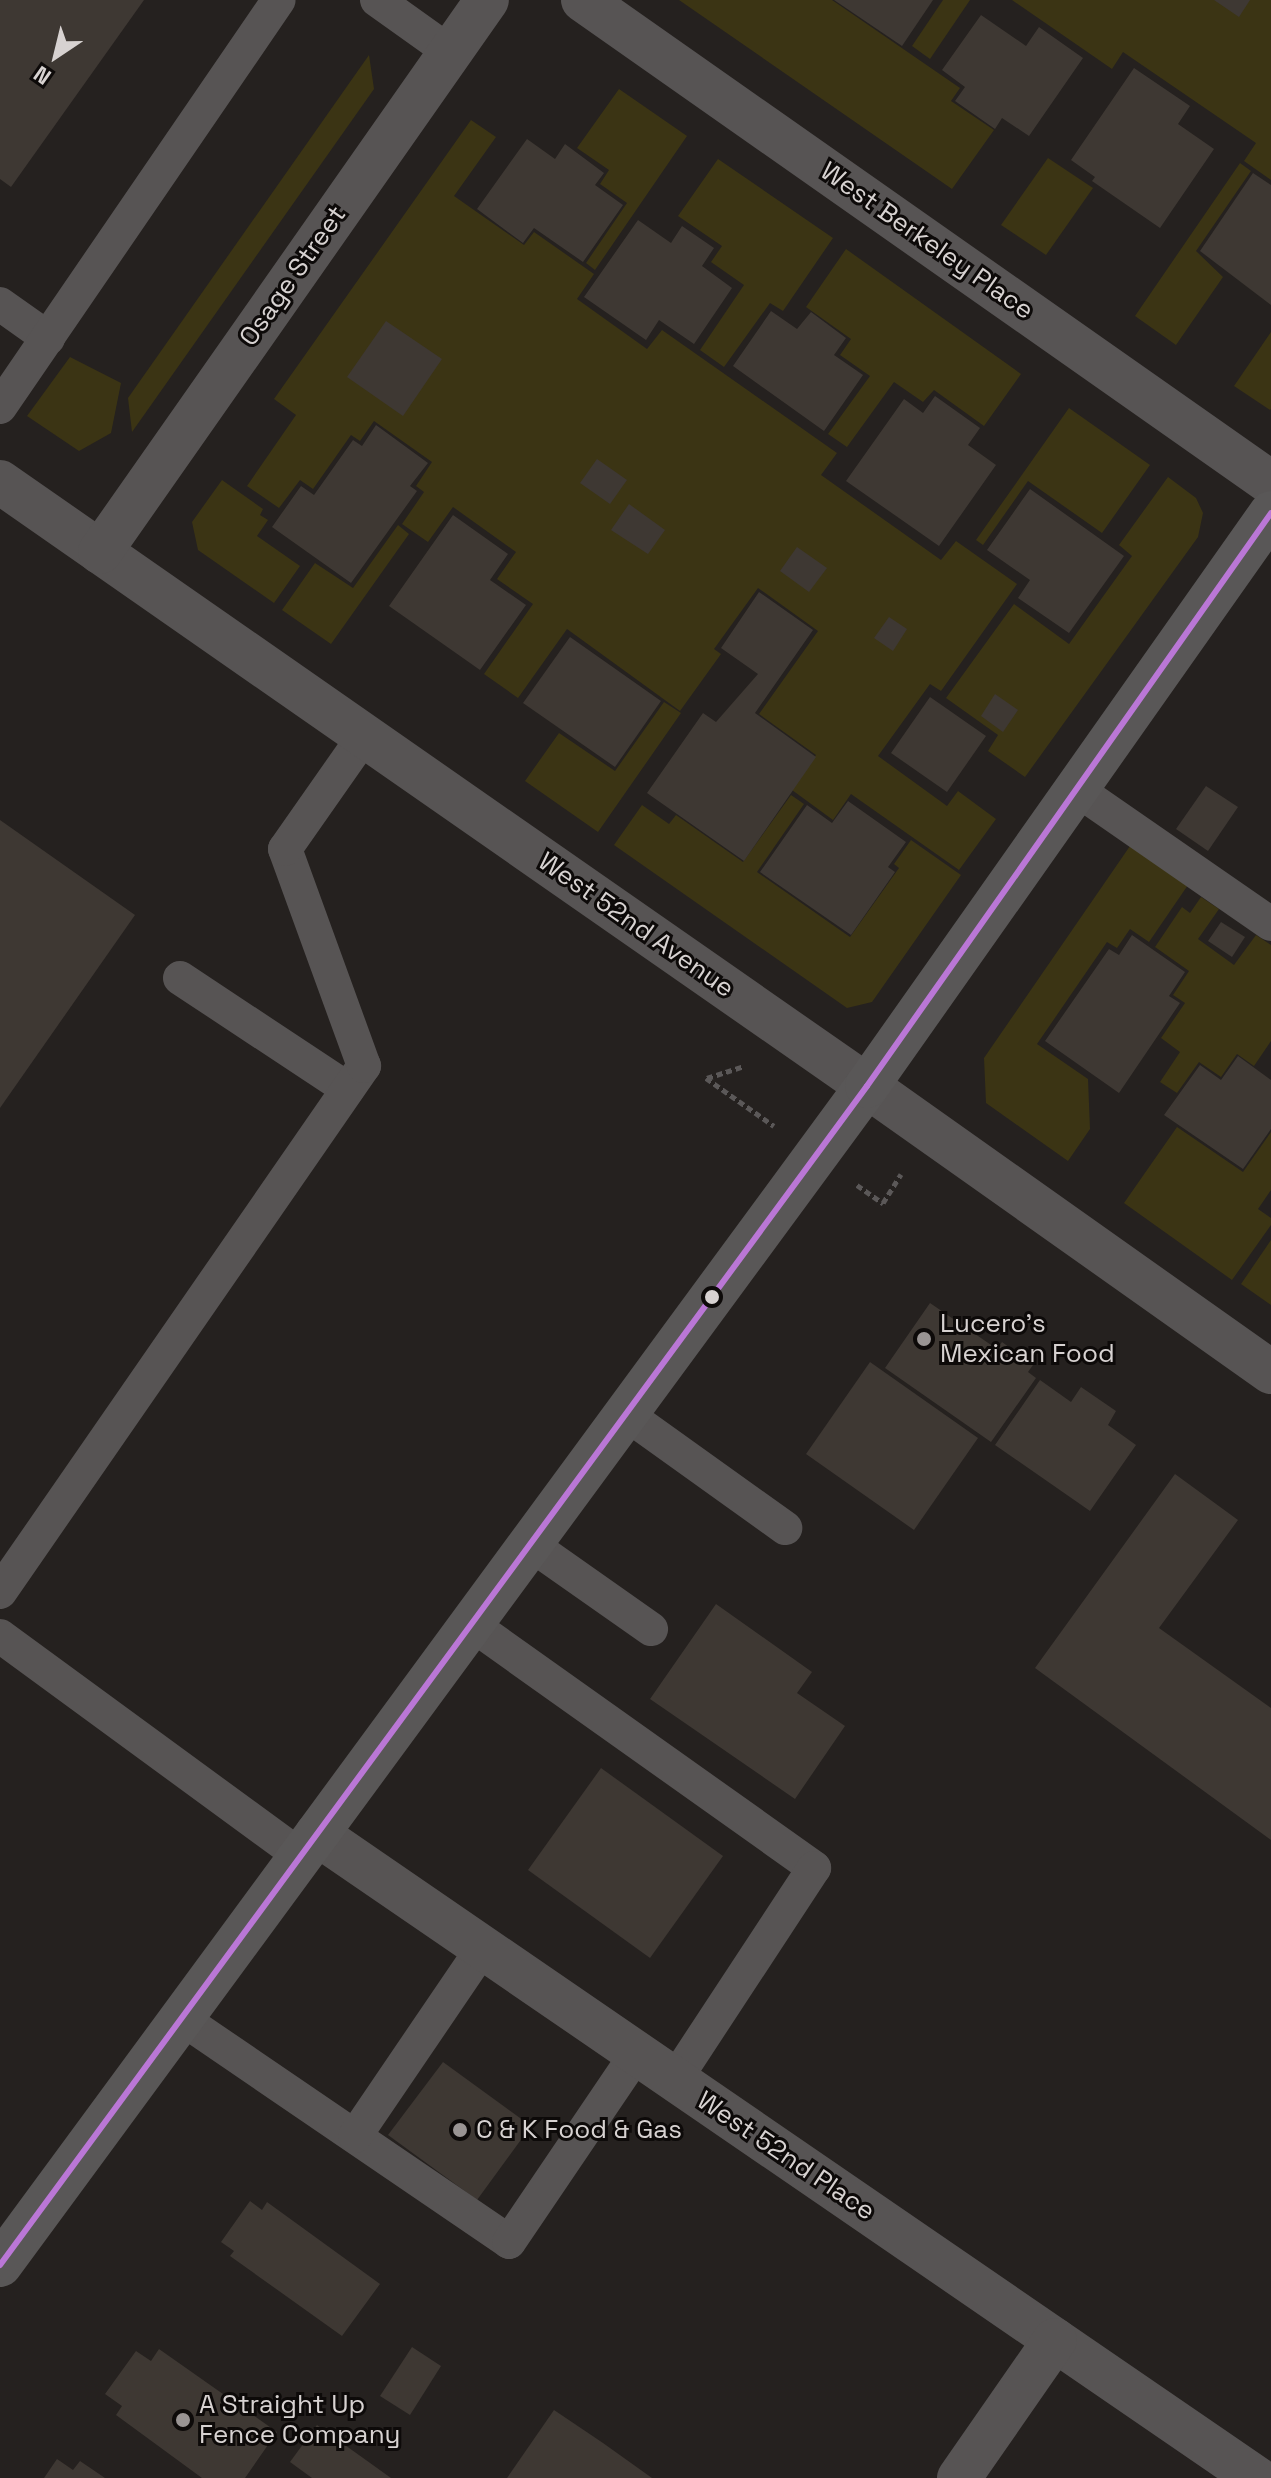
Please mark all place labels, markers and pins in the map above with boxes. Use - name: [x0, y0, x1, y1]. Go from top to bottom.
- unlabelled marker: [704, 1289, 720, 1305]
- place label: Lucero’s Mexican Food: [940, 1308, 1115, 1370]
- marker: Lucero’s Mexican Food: [915, 1330, 933, 1348]
- place label: C & K Food & Gas: [476, 2114, 682, 2146]
- marker: C & K Food & Gas: [451, 2121, 469, 2139]
- place label: A Straight Up Fence Company: [199, 2389, 400, 2450]
- marker: A Straight Up Fence Company: [174, 2411, 192, 2429]

